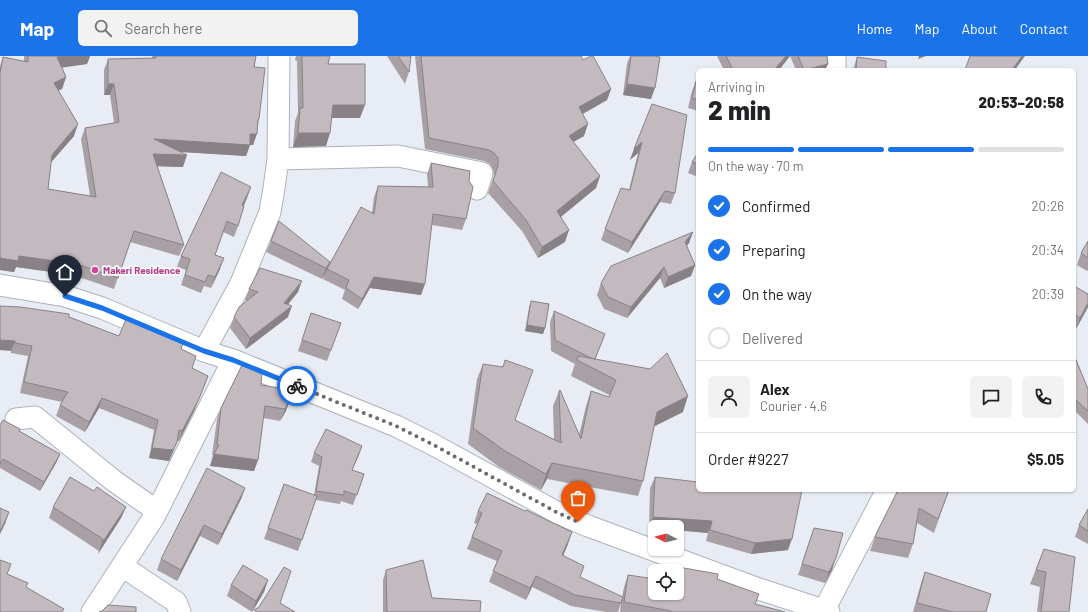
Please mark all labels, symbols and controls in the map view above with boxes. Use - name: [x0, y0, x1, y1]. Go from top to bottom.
- search box: [78, 10, 358, 46]
- text: Map: [20, 17, 54, 40]
- icon: search: [92, 17, 114, 39]
- text: Search here: [124, 19, 202, 37]
- text: Home: [857, 20, 893, 37]
- text: Map: [915, 20, 939, 37]
- text: About: [961, 20, 998, 37]
- text: Contact: [1020, 20, 1068, 37]
- text: Arriving in: [708, 79, 765, 95]
- text: 20:53–20:58: [978, 93, 1064, 111]
- text: 2 min: [708, 94, 771, 125]
- text: On the way · 70 m: [708, 158, 803, 174]
- icon: check: [708, 195, 730, 217]
- text: Confirmed: [742, 197, 810, 215]
- text: 20:26: [1032, 198, 1064, 214]
- icon: check: [708, 239, 730, 261]
- text: Preparing: [742, 241, 806, 259]
- text: 20:34: [1031, 242, 1064, 258]
- pin: [48, 255, 82, 296]
- icon: home: [54, 261, 76, 283]
- place label: Makeri Residence: [103, 264, 181, 276]
- marker: Makeri Residence: [90, 265, 100, 275]
- icon: check: [708, 283, 730, 305]
- text: On the way: [742, 285, 812, 303]
- text: 20:39: [1032, 286, 1064, 302]
- text: Delivered: [742, 329, 803, 347]
- courier: [277, 366, 317, 406]
- icon: bike: [286, 375, 308, 397]
- button: person: [708, 376, 750, 418]
- button: chat: [970, 376, 1012, 418]
- button: phone: [1022, 376, 1064, 418]
- text: Alex: [760, 380, 790, 398]
- text: Courier · 4.6: [760, 398, 827, 414]
- text: Order #9227: [708, 450, 788, 468]
- text: $5.05: [1027, 450, 1064, 468]
- pin: [561, 481, 595, 522]
- icon: bag: [567, 487, 589, 509]
- north arrow: [648, 520, 684, 556]
- map controls: [648, 520, 684, 600]
- button: locate: [648, 564, 684, 600]

